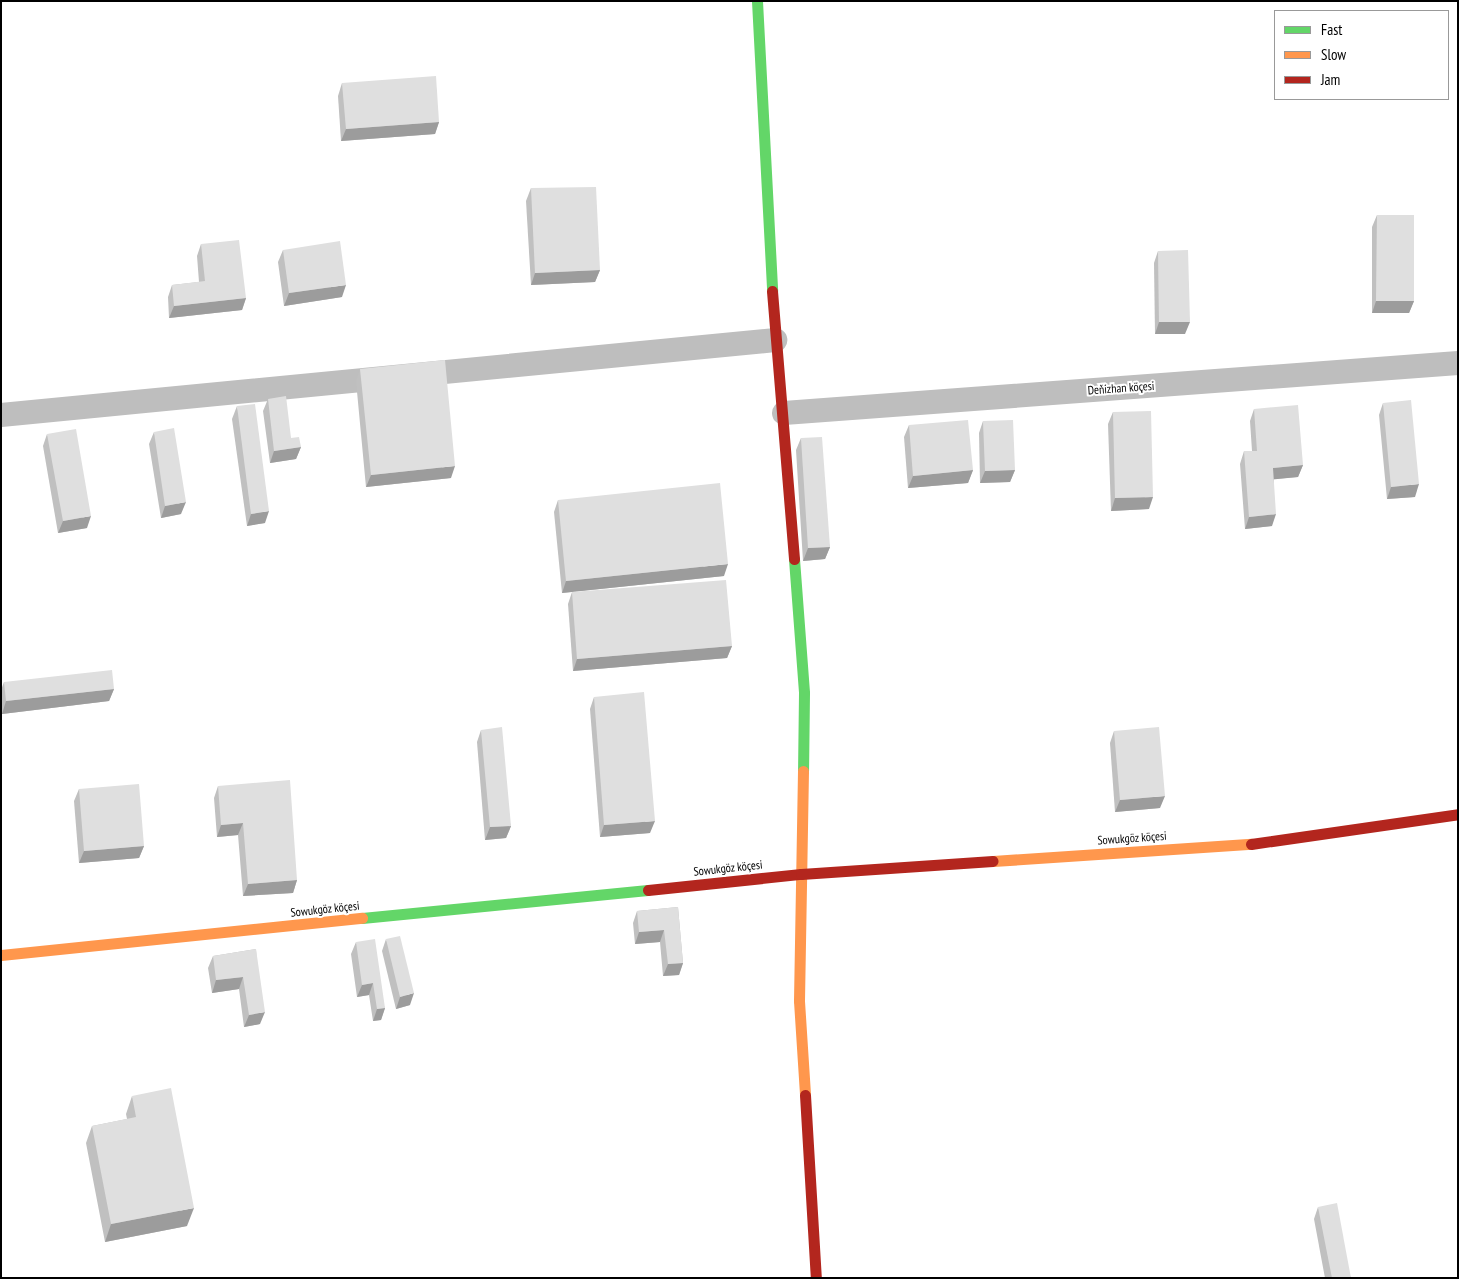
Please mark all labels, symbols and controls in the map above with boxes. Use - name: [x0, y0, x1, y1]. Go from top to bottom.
- legend: [1274, 10, 1449, 100]
- text: Fast: [1321, 20, 1342, 39]
- text: Slow: [1321, 45, 1346, 64]
- text: Jam: [1321, 70, 1340, 89]
- street label: Deňizhan köçesi: [1087, 378, 1155, 398]
- street label: Sowukgöz köçesi: [1097, 828, 1167, 848]
- street label: Sowukgöz köçesi: [693, 857, 763, 879]
- street label: Sowukgöz köçesi: [290, 898, 360, 920]

